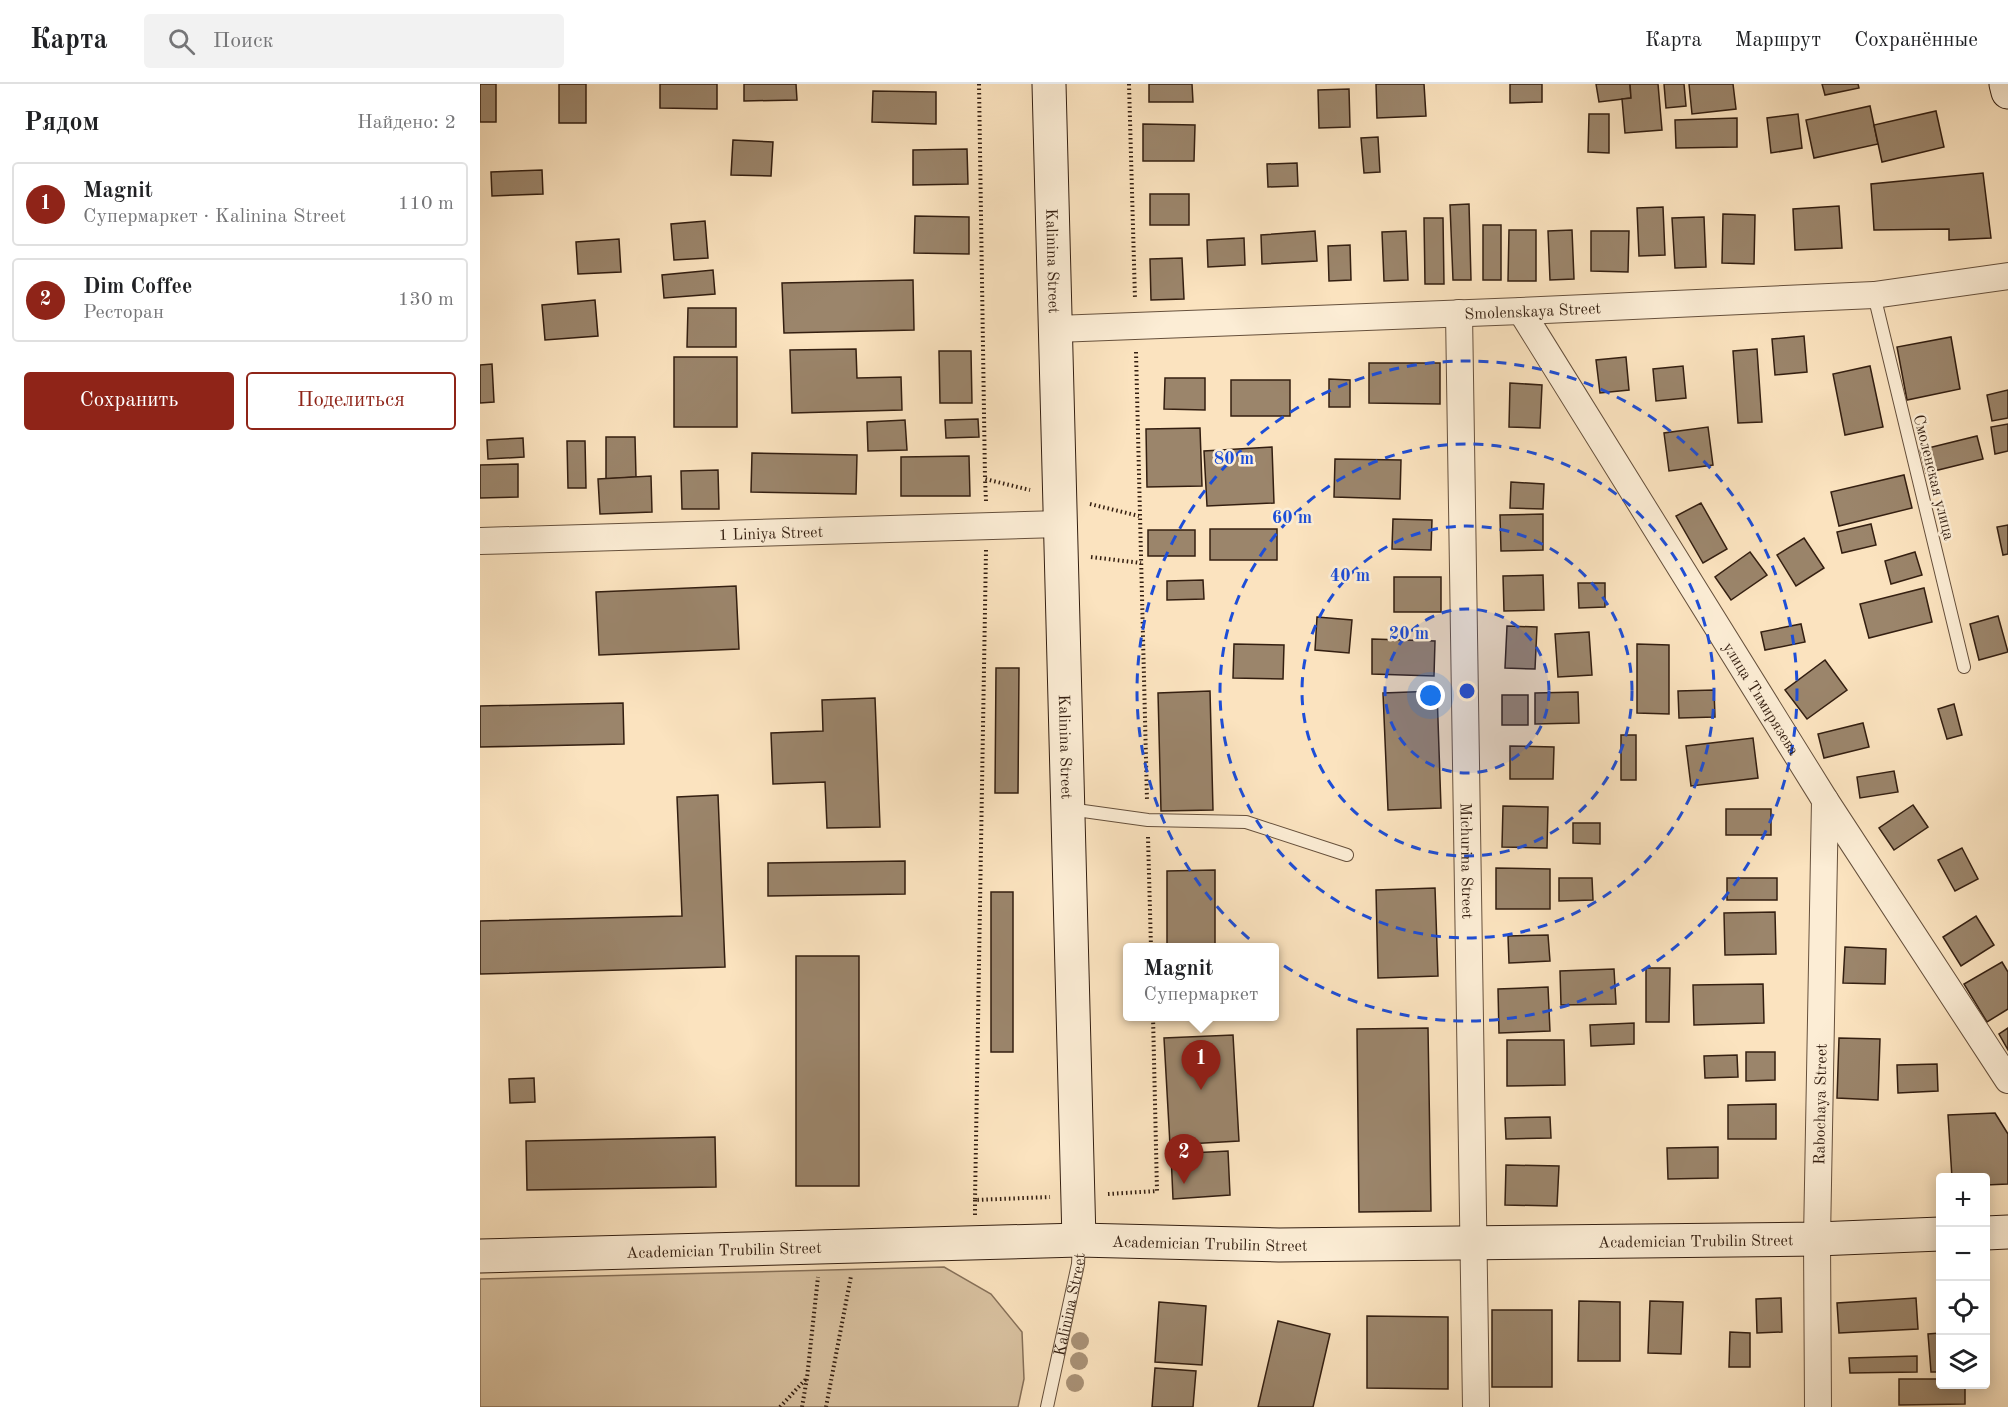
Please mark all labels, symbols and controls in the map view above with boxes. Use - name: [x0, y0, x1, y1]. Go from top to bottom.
- search box: [144, 14, 564, 68]
- icon: search: [165, 25, 198, 58]
- text: Карта: [30, 27, 108, 55]
- text: Поиск: [213, 30, 274, 52]
- text: Карта: [1645, 30, 1702, 51]
- text: Маршрут: [1735, 30, 1821, 51]
- text: Сохранённые: [1854, 30, 1978, 51]
- text: Рядом: [24, 110, 99, 136]
- text: Найдено: 2: [357, 113, 456, 133]
- text: Magnit: [83, 180, 153, 202]
- text: 1: [40, 194, 51, 214]
- text: 110 m: [398, 194, 454, 214]
- text: Супермаркет · Kalinina Street: [83, 207, 346, 227]
- street label: Kalinina Street: [1042, 208, 1061, 314]
- text: Dim Coffee: [83, 276, 192, 298]
- text: 2: [40, 290, 51, 310]
- text: 130 m: [398, 290, 454, 310]
- street label: Smolenskaya Street: [1464, 301, 1602, 323]
- text: Ресторан: [83, 303, 164, 323]
- button: Сохранить: [24, 372, 234, 430]
- button: Поделиться: [246, 372, 456, 430]
- street label: Смоленская улица: [1910, 413, 1956, 542]
- text: 80 m: [1214, 450, 1254, 468]
- text: 60 m: [1272, 509, 1312, 527]
- street label: 1 Liniya Street: [718, 525, 824, 544]
- text: 40 m: [1330, 567, 1370, 585]
- text: 20 m: [1389, 625, 1429, 643]
- street label: улица Тимирязева: [1719, 640, 1801, 759]
- your location: [1416, 681, 1445, 710]
- centre of rings: [1457, 681, 1477, 701]
- street label: Kalinina Street: [1055, 694, 1074, 800]
- street label: Michurina Street: [1457, 803, 1474, 920]
- popup: [1123, 943, 1279, 1021]
- text: Magnit: [1144, 958, 1213, 980]
- text: Супермаркет: [1144, 985, 1258, 1005]
- pin: 1: [1182, 1040, 1220, 1090]
- street label: Rabochaya Street: [1812, 1043, 1831, 1165]
- pin: 2: [1164, 1134, 1204, 1184]
- map controls: [1936, 1173, 1990, 1389]
- button: +: [1936, 1173, 1990, 1227]
- button: −: [1936, 1227, 1990, 1281]
- street label: Academician Trubilin Street: [1598, 1233, 1794, 1251]
- street label: Academician Trubilin Street: [1112, 1235, 1308, 1255]
- street label: Academician Trubilin Street: [626, 1241, 822, 1262]
- street label: Kalinina Street: [1052, 1252, 1088, 1358]
- button: locate: [1936, 1281, 1990, 1335]
- button: layers: [1936, 1335, 1990, 1389]

